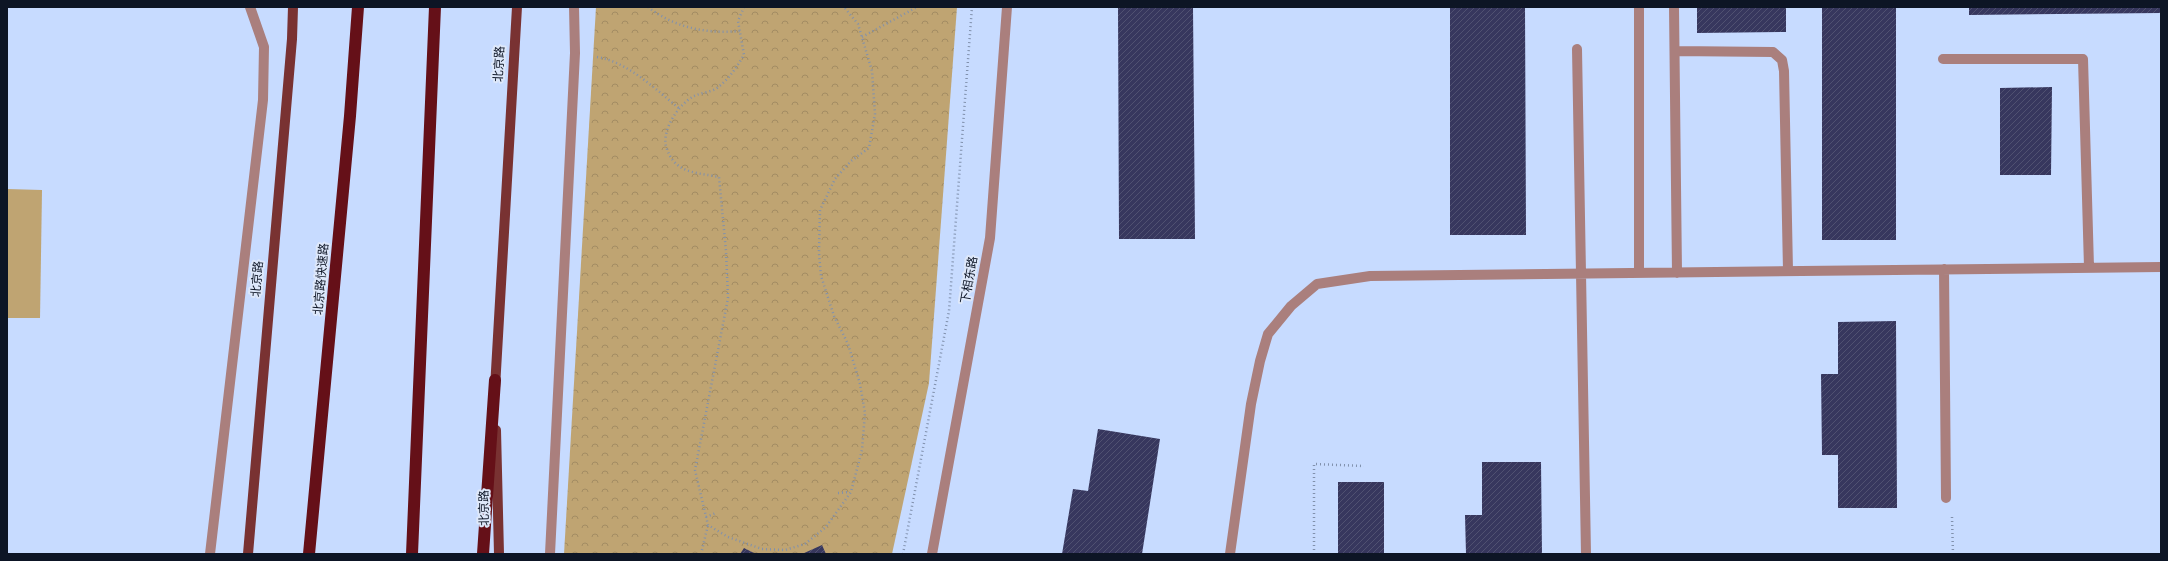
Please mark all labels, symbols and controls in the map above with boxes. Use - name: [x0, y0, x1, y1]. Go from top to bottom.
- street label: 北京路: [490, 46, 507, 82]
- street label: 北京路快速路: [310, 242, 331, 315]
- street label: 下相东路: [957, 255, 980, 305]
- street label: 北京路: [247, 260, 266, 298]
- street label: 北京路: [476, 490, 491, 526]

